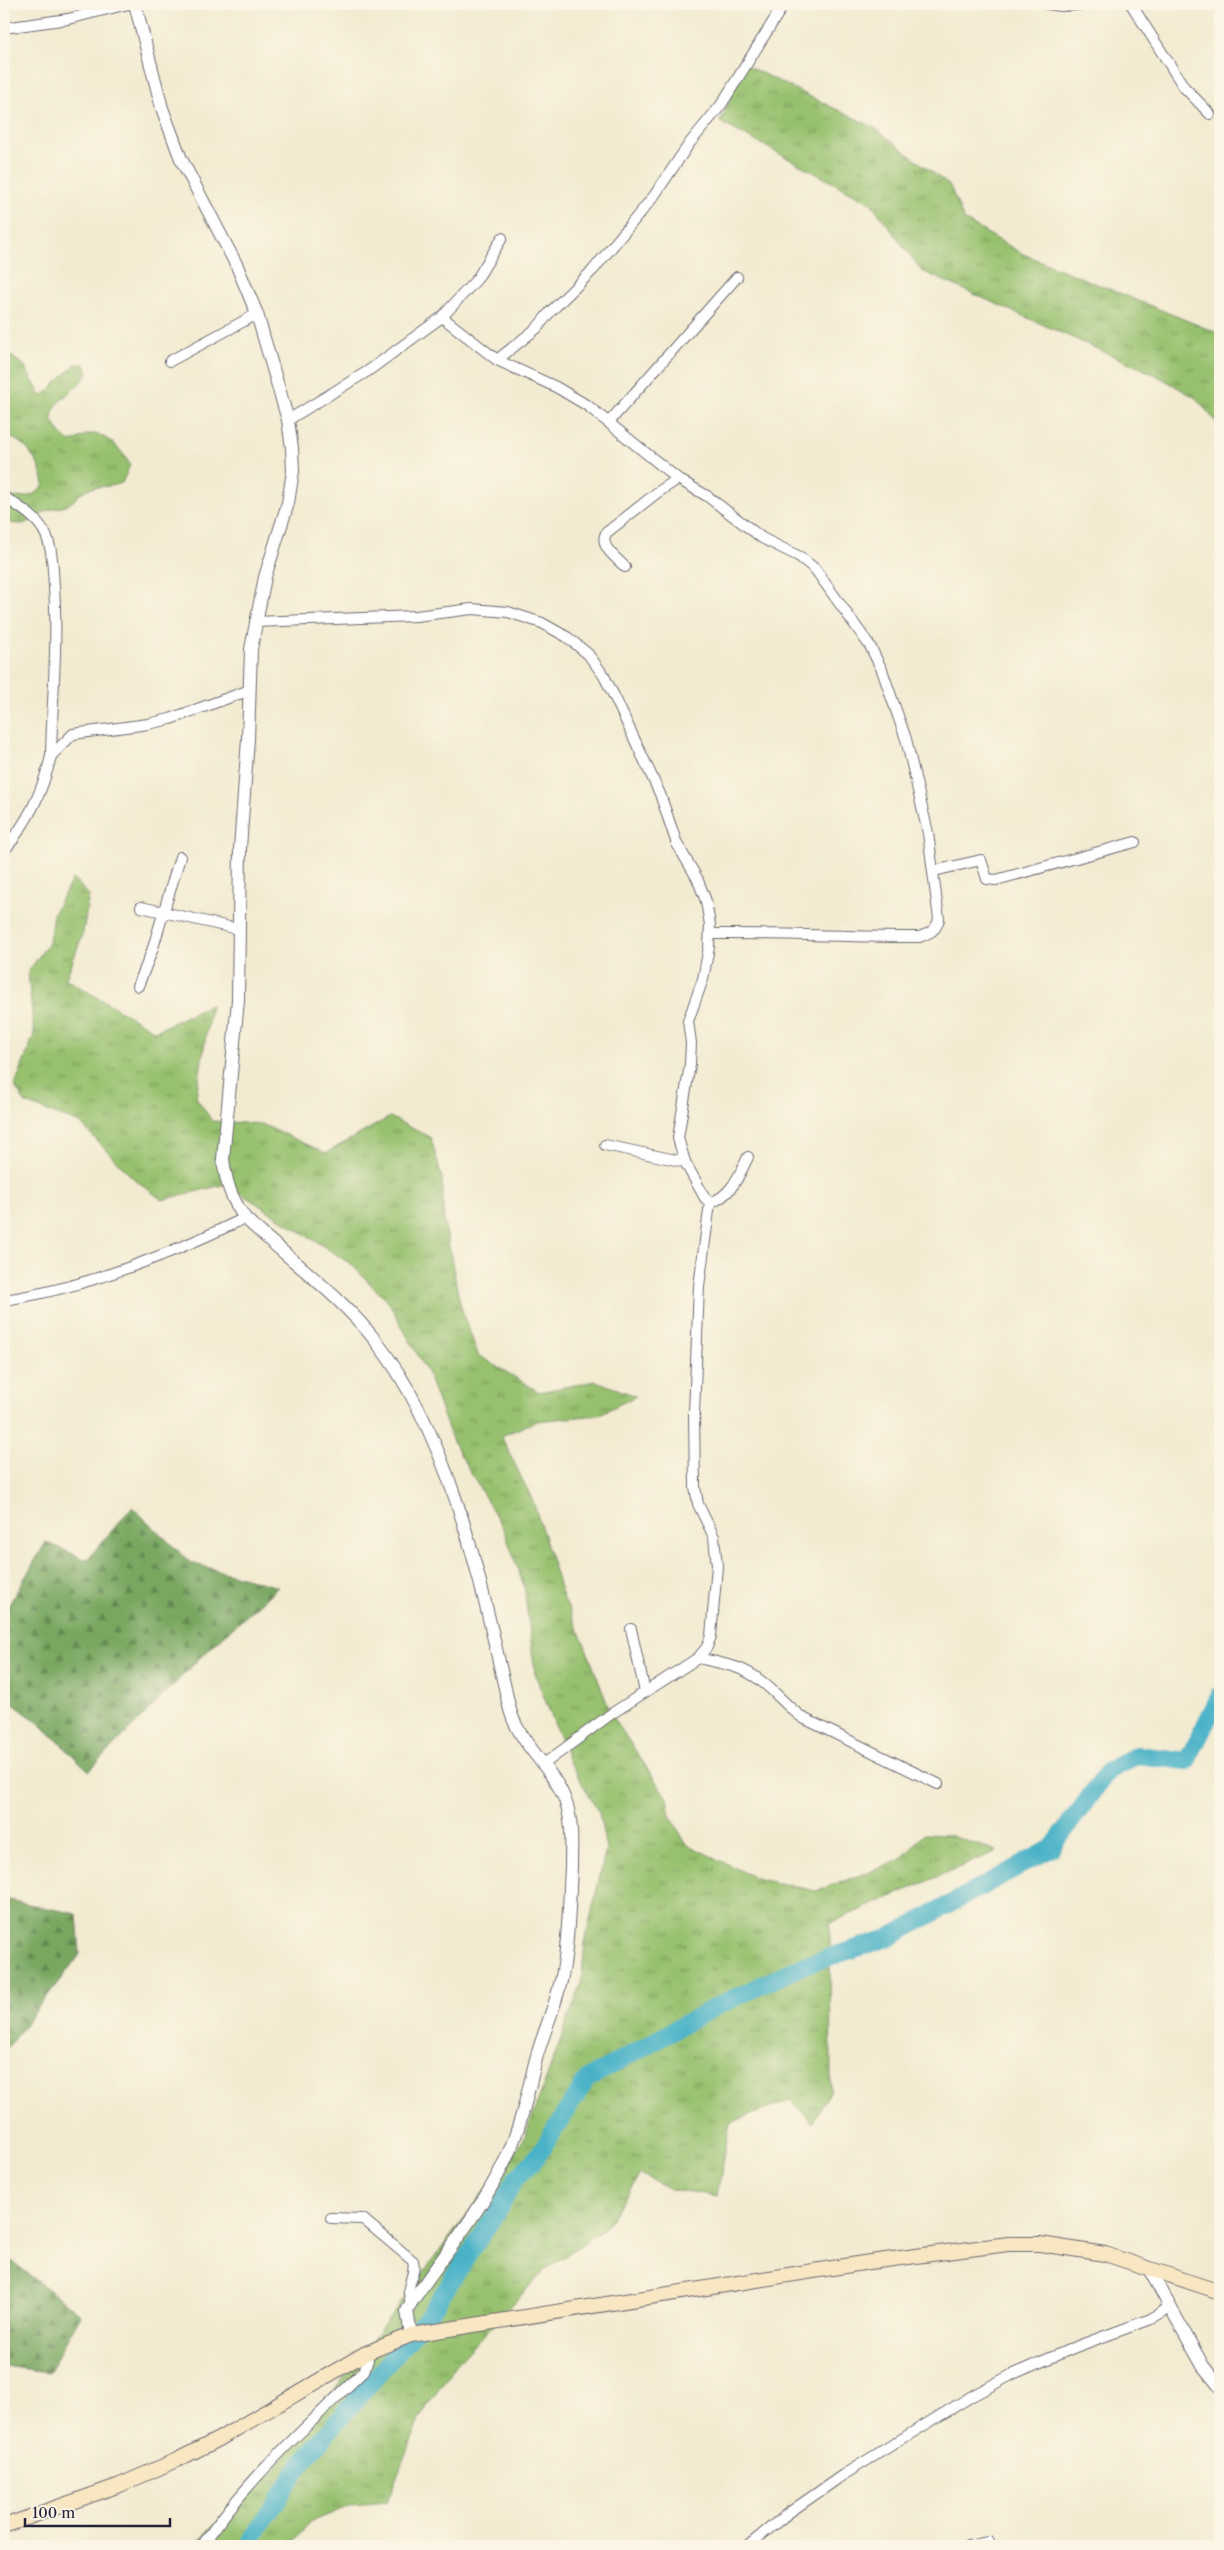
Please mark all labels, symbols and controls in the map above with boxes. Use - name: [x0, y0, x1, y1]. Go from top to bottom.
- scale bar: [25, 2495, 170, 2527]
- text: 100 m: [32, 2503, 75, 2522]

